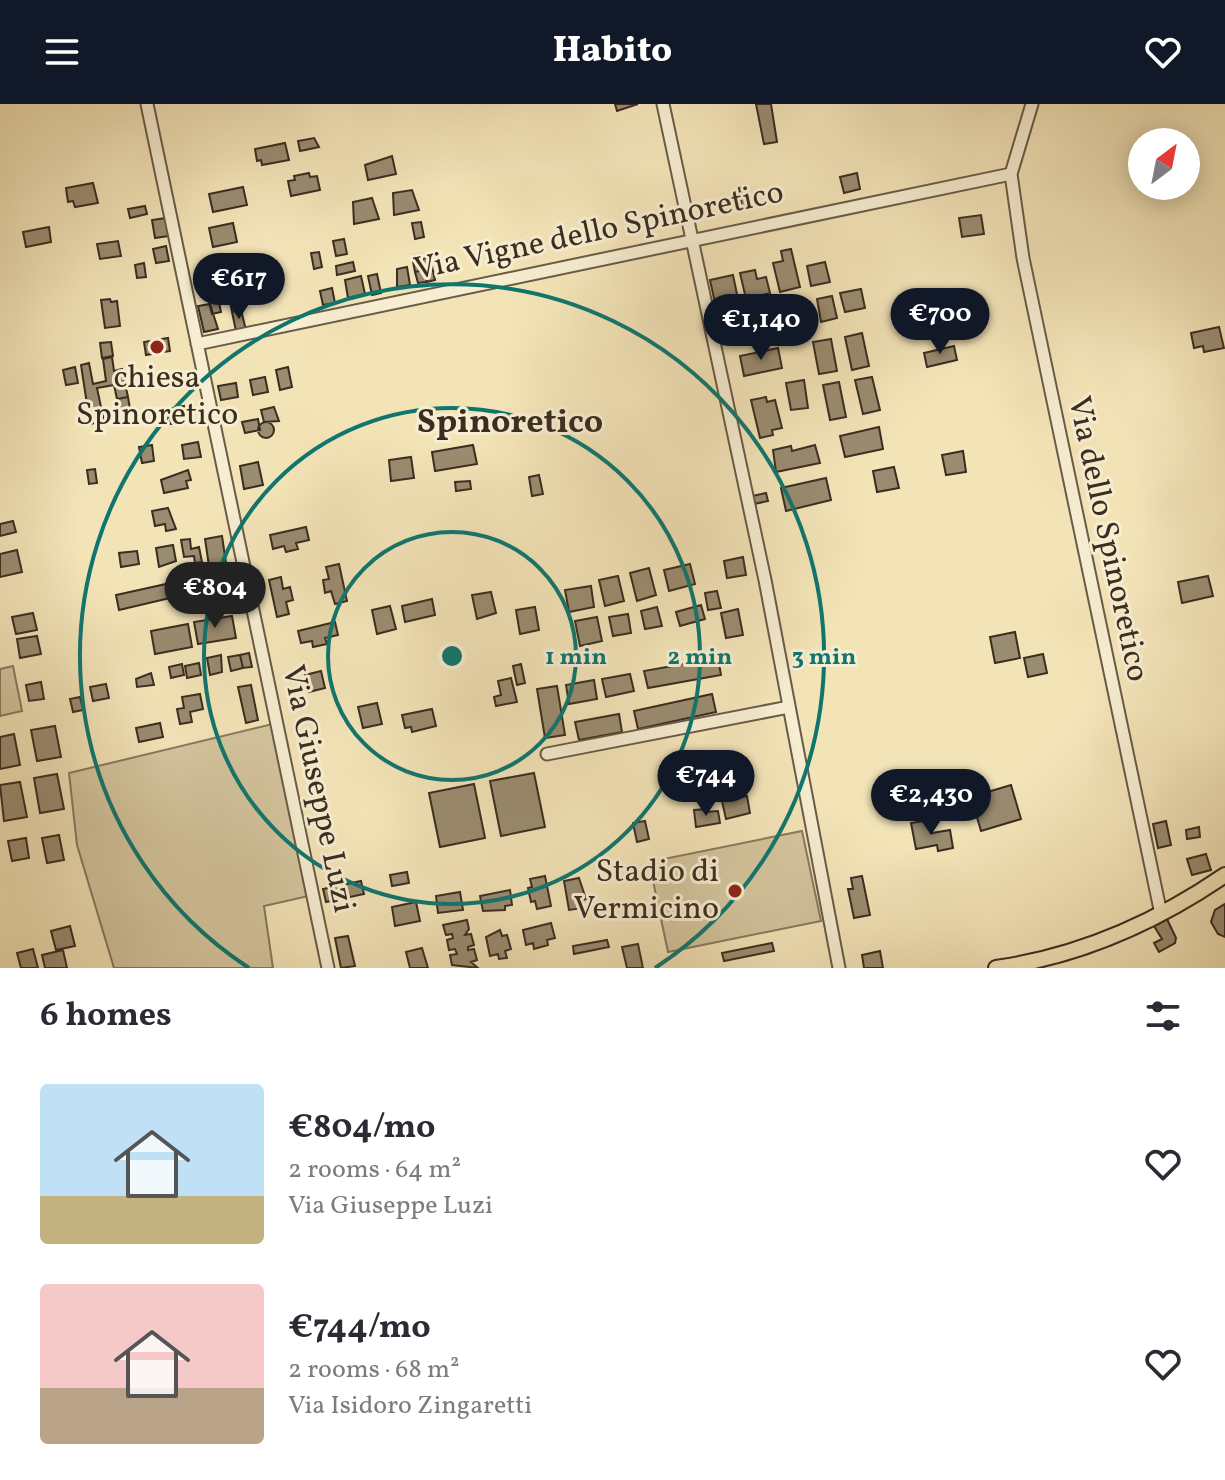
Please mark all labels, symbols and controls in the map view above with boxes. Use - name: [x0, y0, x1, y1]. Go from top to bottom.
- text: Habito: [553, 27, 672, 77]
- icon: menu: [40, 30, 84, 74]
- icon: heart: [1141, 30, 1185, 74]
- north arrow: [1128, 128, 1200, 200]
- map controls: [1128, 128, 1200, 200]
- street label: Via Vigne dello Spinoretico: [410, 171, 788, 293]
- pin: €617: [192, 253, 286, 321]
- text: €617: [211, 261, 267, 297]
- pin: €700: [893, 288, 987, 356]
- pin: €1,140: [696, 294, 826, 362]
- text: €700: [909, 296, 971, 332]
- text: €1,140: [722, 302, 800, 338]
- marker: chiesa Spinoretico: [148, 338, 166, 356]
- place label: chiesa Spinoretico: [76, 357, 238, 438]
- street label: Via dello Spinoretico: [1055, 392, 1159, 686]
- district label: Spinoretico: [417, 400, 603, 447]
- pin: €804: [168, 562, 262, 630]
- text: €804: [183, 570, 247, 606]
- text: 1 min: [545, 641, 607, 675]
- text: 2 min: [668, 641, 733, 675]
- text: 3 min: [792, 641, 856, 675]
- centre of rings: [438, 642, 466, 670]
- street label: Via Giuseppe Luzi: [269, 661, 365, 917]
- pin: €744: [659, 750, 753, 818]
- text: €744: [675, 758, 737, 794]
- pin: €2,430: [866, 769, 996, 837]
- text: €2,430: [889, 777, 973, 813]
- place label: Stadio di Vermicino: [573, 851, 719, 932]
- marker: Stadio di Vermicino: [726, 882, 744, 900]
- text: 6 homes: [40, 993, 172, 1040]
- icon: filters: [1141, 994, 1185, 1038]
- text: €804/mo: [288, 1105, 435, 1152]
- icon: home: [104, 1116, 200, 1212]
- icon: heart: [1141, 1142, 1185, 1186]
- text: 2 rooms · 64 m²: [288, 1152, 461, 1188]
- text: Via Giuseppe Luzi: [288, 1188, 493, 1224]
- text: €744/mo: [288, 1305, 431, 1352]
- icon: home: [104, 1316, 200, 1412]
- icon: heart: [1141, 1342, 1185, 1386]
- text: 2 rooms · 68 m²: [288, 1352, 460, 1388]
- text: Via Isidoro Zingaretti: [288, 1388, 532, 1424]

